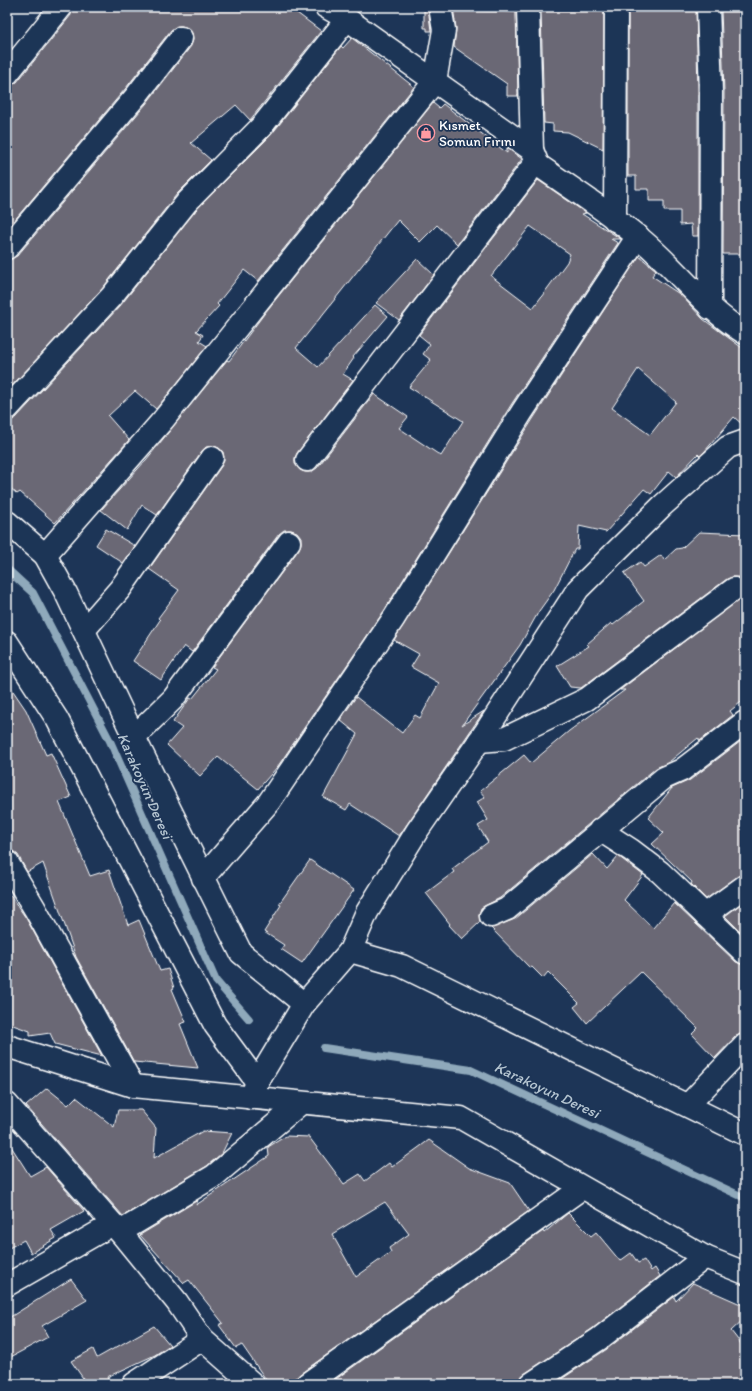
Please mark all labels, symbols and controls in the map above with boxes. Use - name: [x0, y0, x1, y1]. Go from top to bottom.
- place label: Kısmet Somun Fırını: [439, 117, 516, 150]
- shop icon: Kısmet Somun Fırını: [416, 123, 436, 143]
- water label: Karakoyun Deresi: [114, 730, 177, 844]
- water label: Karakoyun Deresi: [492, 1058, 604, 1123]

